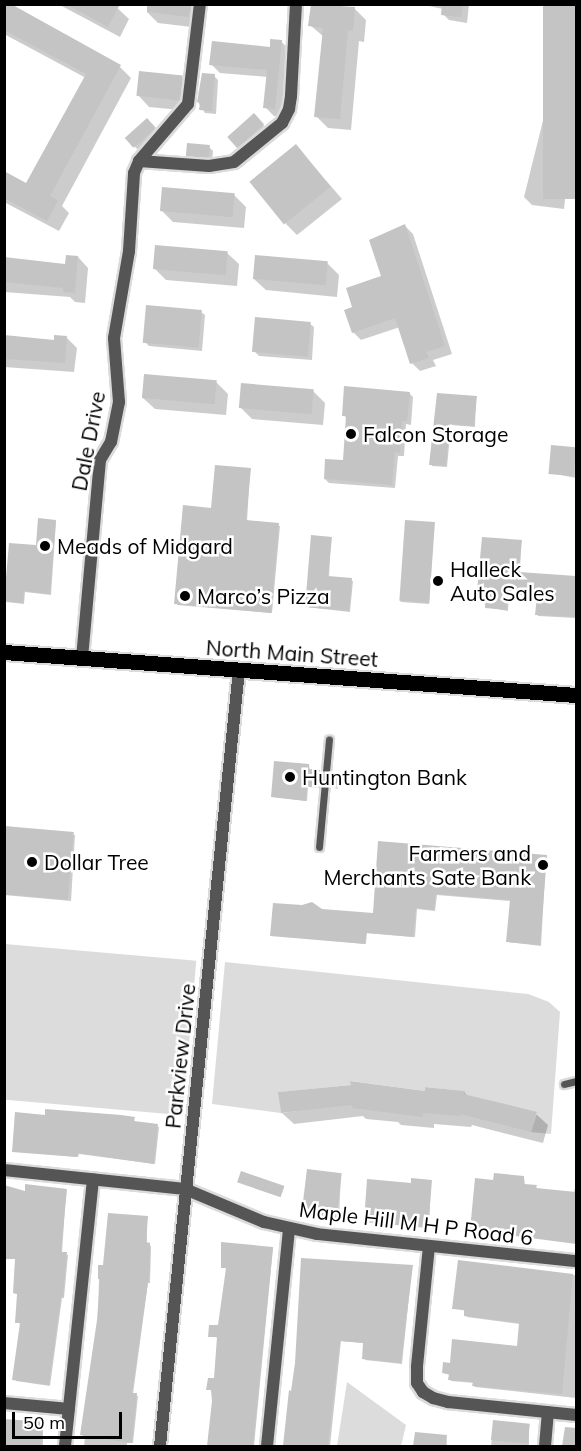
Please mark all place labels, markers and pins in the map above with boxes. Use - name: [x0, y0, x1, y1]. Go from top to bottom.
- place label: Falcon Storage: [363, 421, 508, 447]
- marker: Falcon Storage: [344, 427, 358, 441]
- place label: Meads of Midgard: [57, 533, 233, 559]
- marker: Meads of Midgard: [38, 539, 52, 553]
- place label: Halleck Auto Sales: [450, 556, 555, 606]
- marker: Halleck Auto Sales: [431, 574, 445, 588]
- place label: Marco’s Pizza: [197, 583, 330, 609]
- marker: Marco’s Pizza: [178, 589, 192, 603]
- place label: Huntington Bank: [302, 764, 467, 790]
- marker: Huntington Bank: [283, 770, 297, 784]
- place label: Farmers and Merchants Sate Bank: [323, 840, 531, 890]
- place label: Dollar Tree: [44, 849, 149, 875]
- marker: Dollar Tree: [25, 855, 39, 869]
- marker: Farmers and Merchants Sate Bank: [536, 858, 550, 872]

